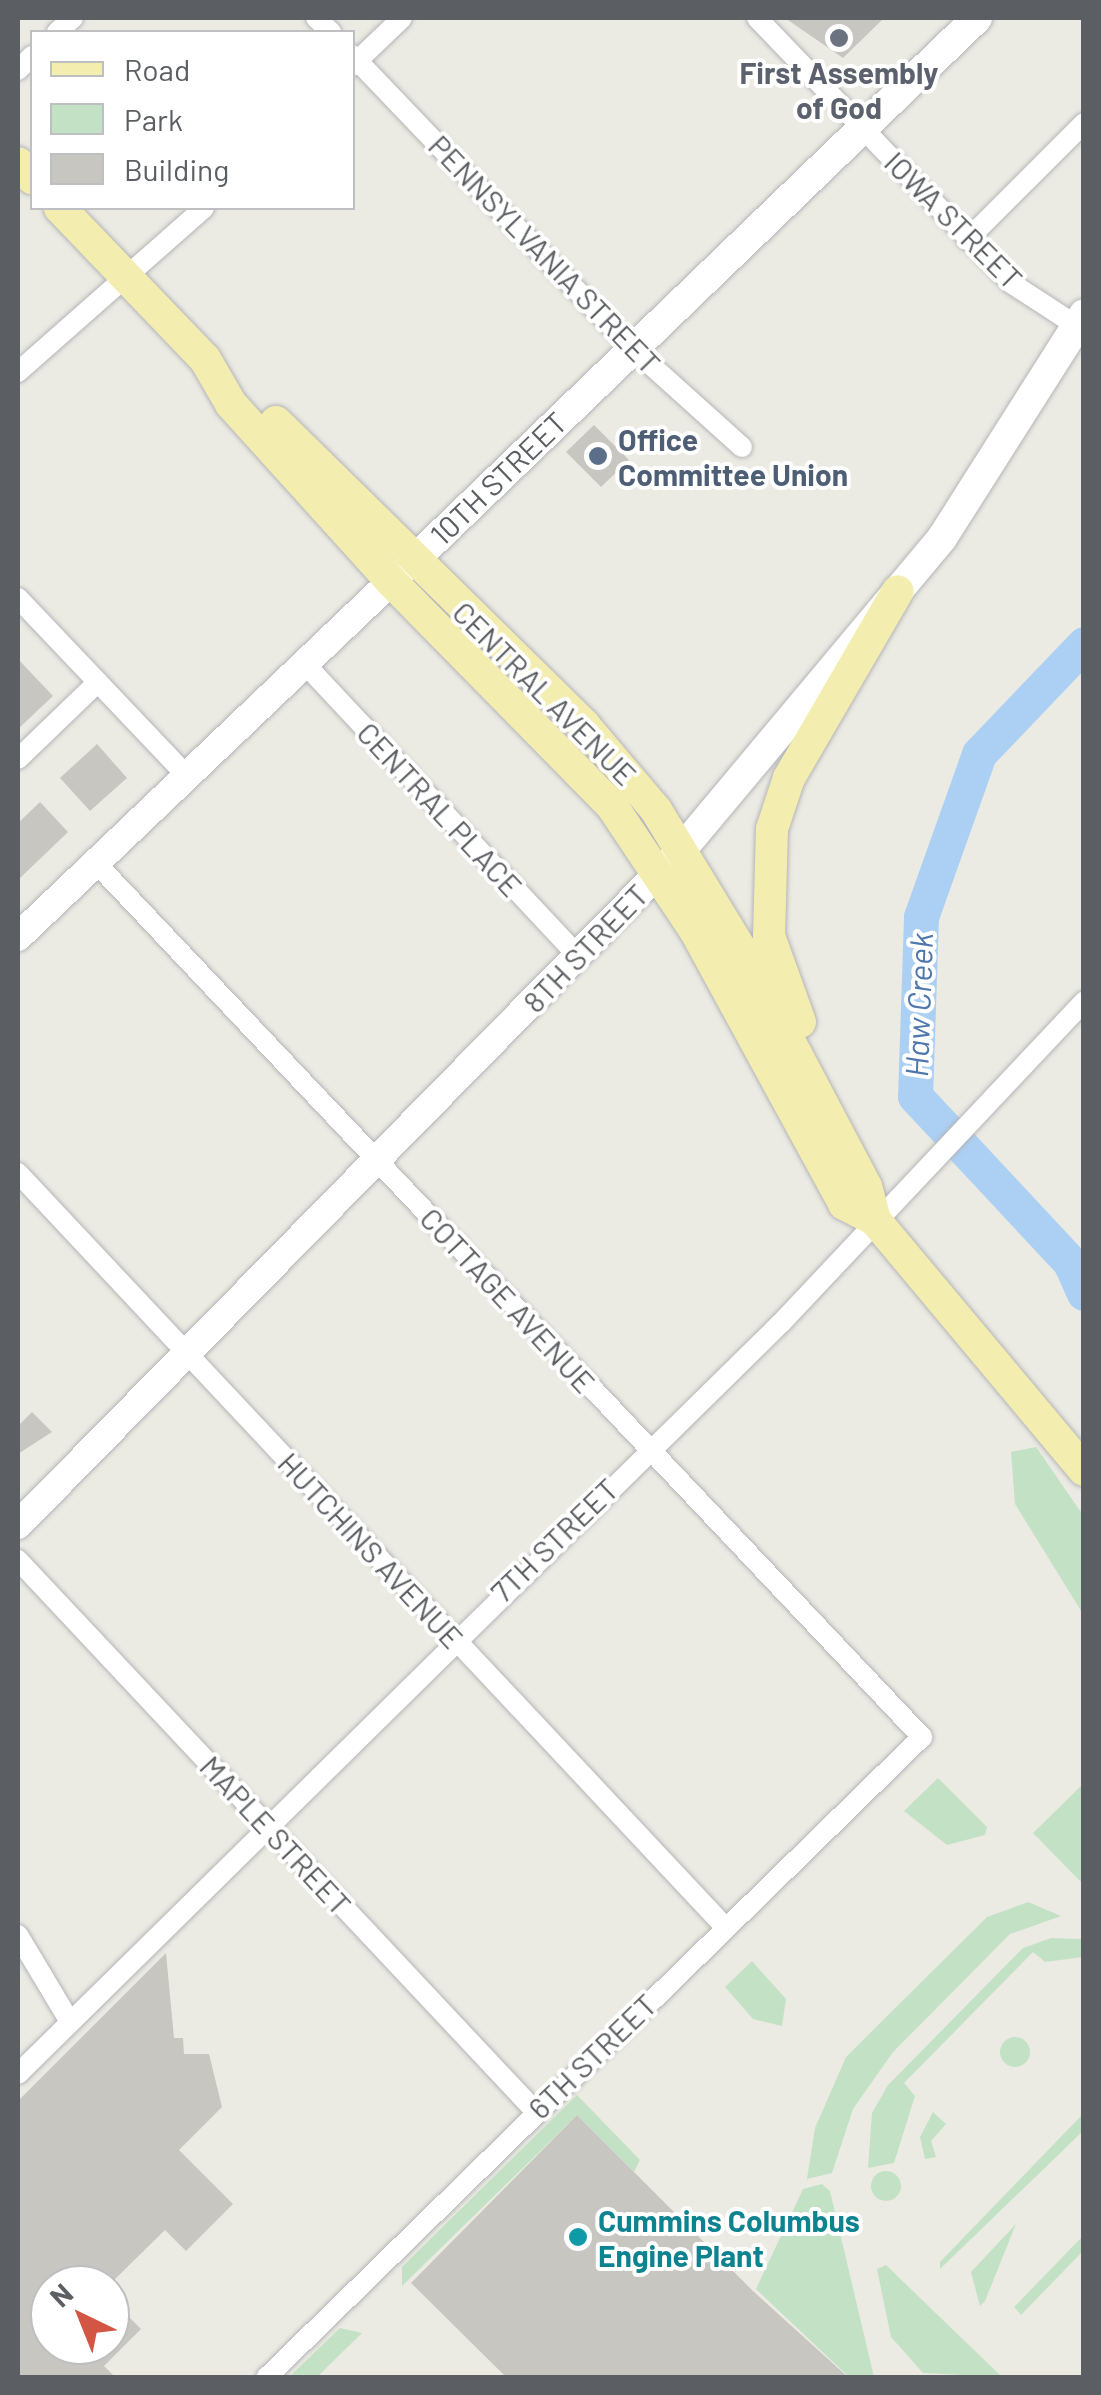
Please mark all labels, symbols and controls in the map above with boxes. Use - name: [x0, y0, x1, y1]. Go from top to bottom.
- marker: First Assembly of God: [828, 27, 850, 49]
- legend: [30, 30, 355, 210]
- text: Road: [124, 51, 190, 87]
- place label: First Assembly of God: [740, 54, 938, 124]
- text: Park: [124, 101, 183, 137]
- street label: PENNSYLVANIA STREET: [422, 127, 668, 381]
- street label: IOWA STREET: [878, 144, 1030, 296]
- text: Building: [124, 151, 229, 187]
- street label: 10TH STREET: [422, 404, 574, 552]
- place label: Office Committee Union: [618, 421, 848, 492]
- marker: Office Committee Union: [587, 445, 609, 467]
- street label: CENTRAL AVENUE: [446, 594, 644, 792]
- street label: CENTRAL PLACE: [350, 715, 530, 903]
- street label: 8TH STREET: [515, 877, 655, 1019]
- water label: Haw Creek: [896, 932, 940, 1078]
- street label: COTTAGE AVENUE: [413, 1200, 603, 1400]
- street label: HUTCHINS AVENUE: [271, 1445, 471, 1655]
- street label: 7TH STREET: [483, 1471, 625, 1609]
- street label: MAPLE STREET: [193, 1748, 359, 1922]
- street label: 6TH STREET: [521, 1986, 663, 2126]
- place label: Cummins Columbus Engine Plant: [598, 2202, 860, 2272]
- marker: Cummins Columbus Engine Plant: [567, 2226, 589, 2248]
- north arrow: [30, 2265, 130, 2365]
- text: N: [42, 2276, 79, 2313]

